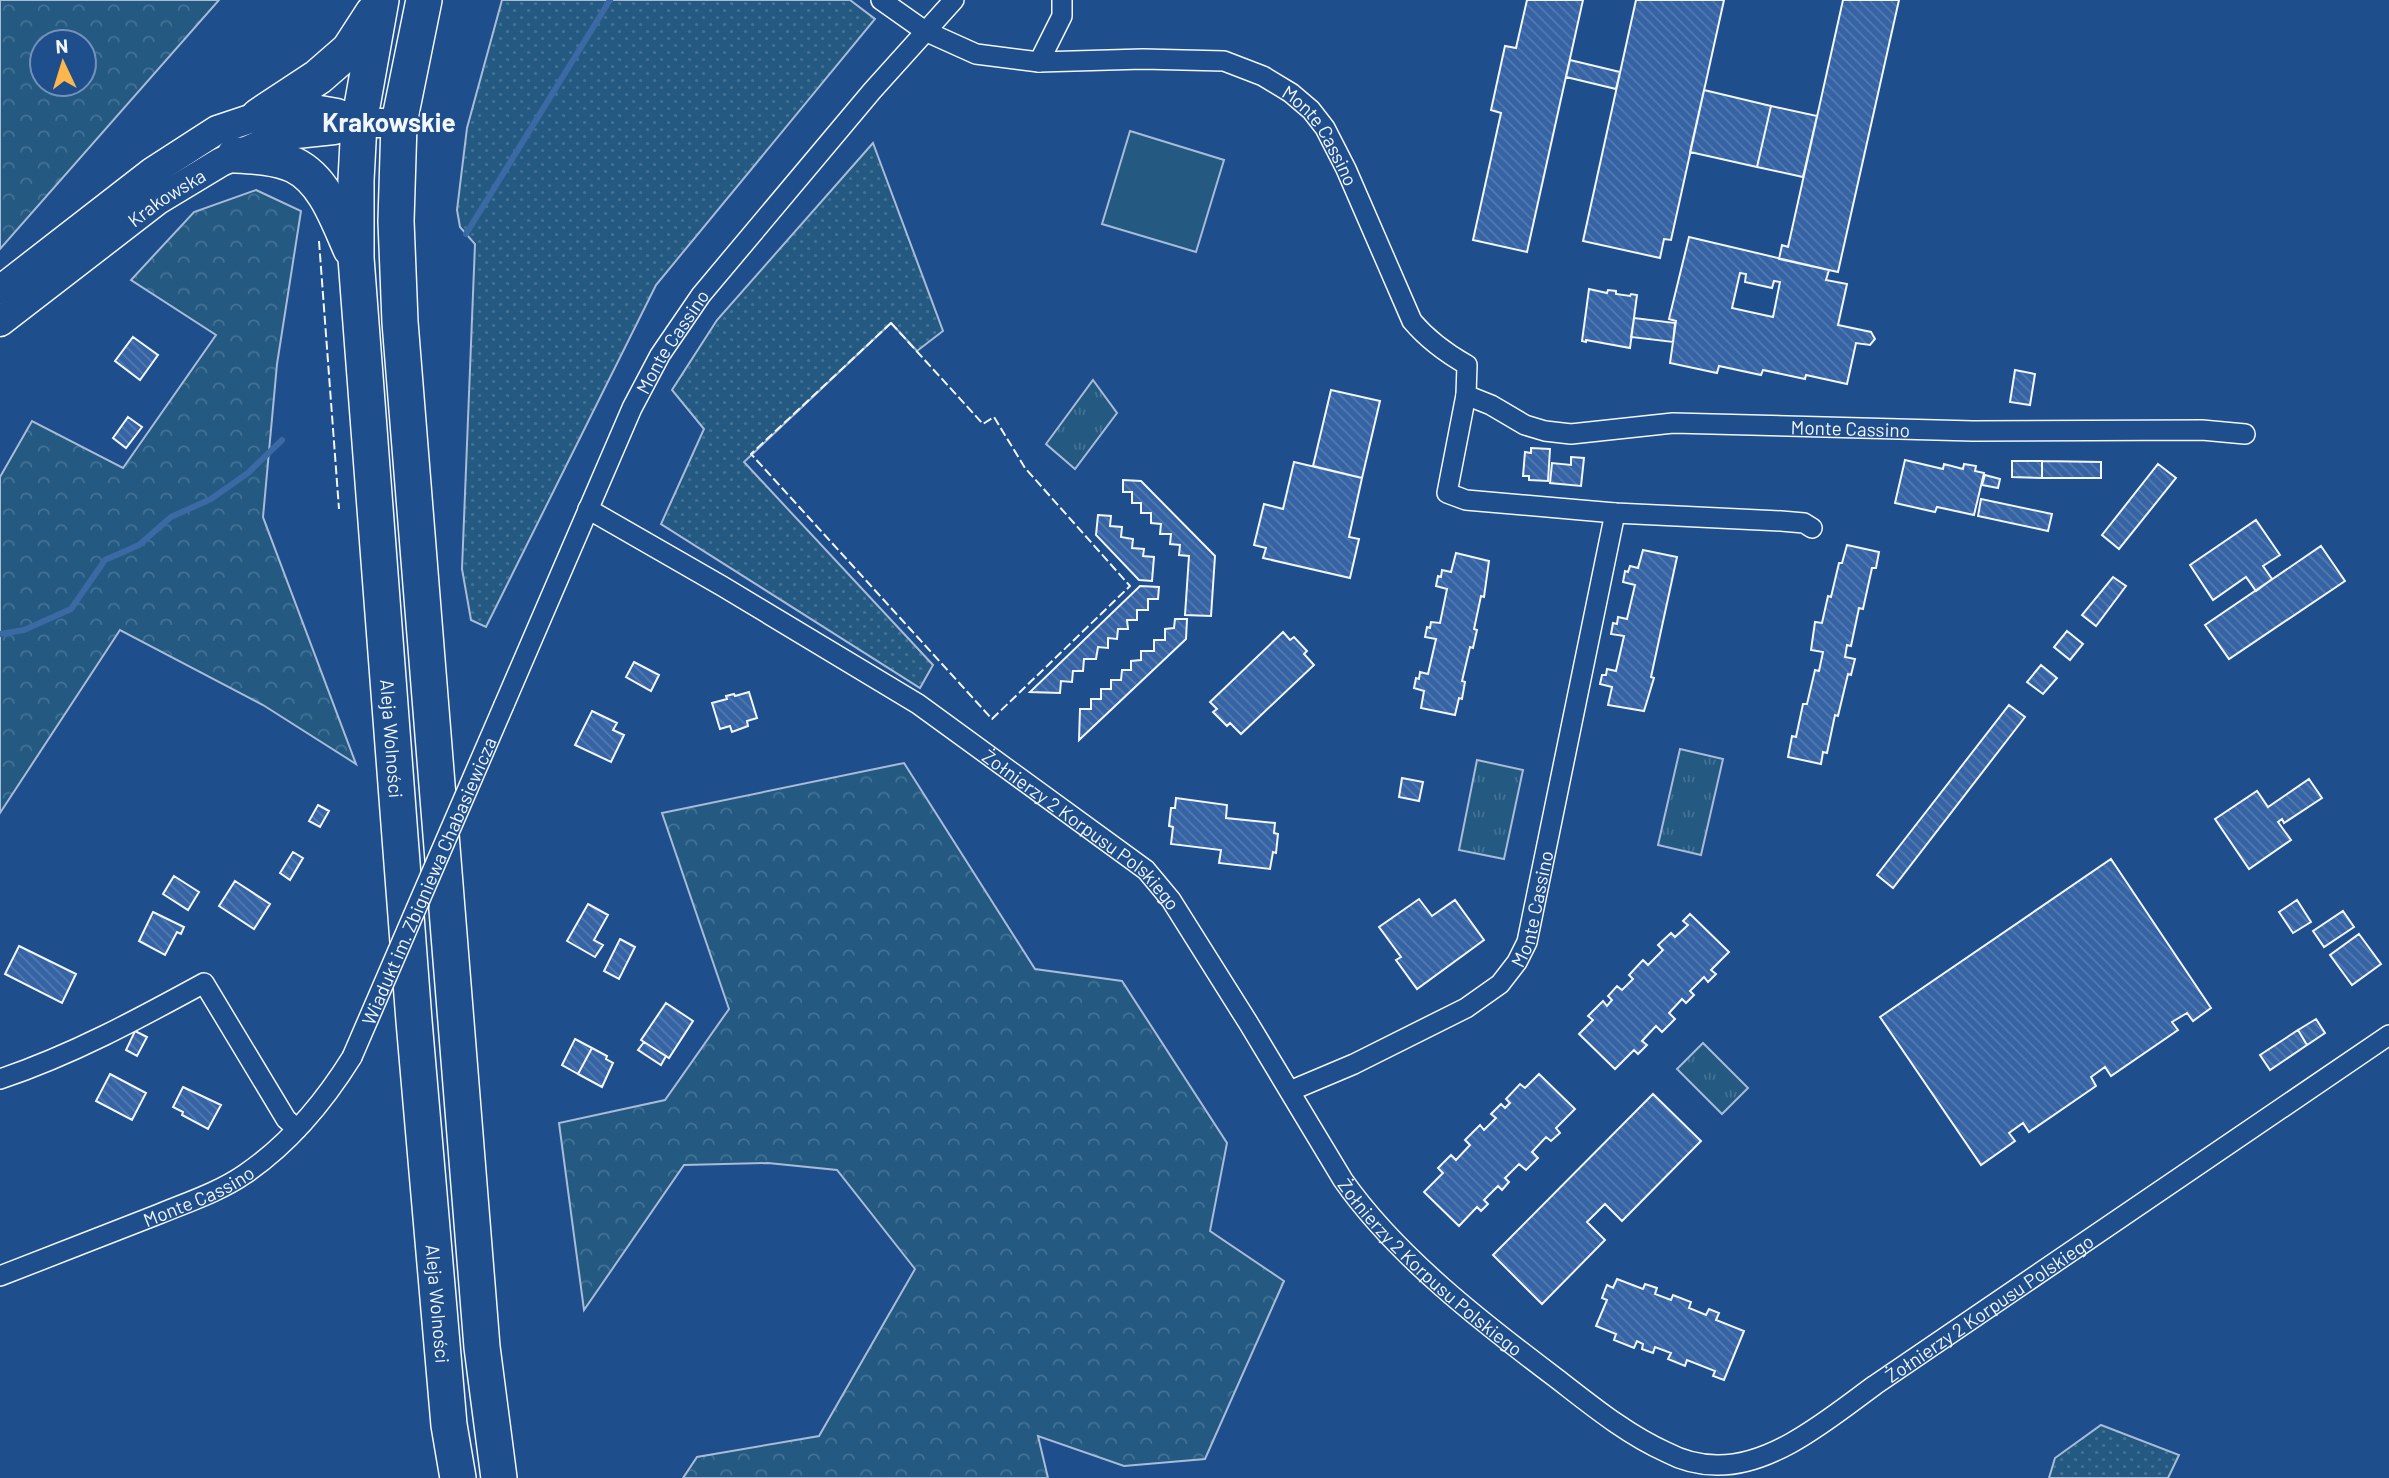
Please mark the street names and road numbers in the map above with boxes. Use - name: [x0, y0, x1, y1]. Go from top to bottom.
- street label: Monte Cassino: [1279, 79, 1363, 189]
- street label: Krakowska: [122, 163, 209, 231]
- street label: Monte Cassino: [630, 285, 713, 397]
- street label: Monte Cassino: [1790, 415, 1910, 441]
- street label: Aleja Wolności: [377, 678, 409, 799]
- street label: Wiadukt im. Zbigniewa Chabasiewicza: [356, 733, 500, 1028]
- street label: Żołnierzy 2 Korpusu Polskiego: [979, 744, 1186, 914]
- street label: Monte Cassino: [1505, 848, 1557, 970]
- street label: Monte Cassino: [140, 1160, 258, 1231]
- street label: Żołnierzy 2 Korpusu Polskiego: [1334, 1174, 1528, 1360]
- street label: Żołnierzy 2 Korpusu Polskiego: [1880, 1228, 2097, 1386]
- street label: Aleja Wolności: [422, 1243, 455, 1364]

